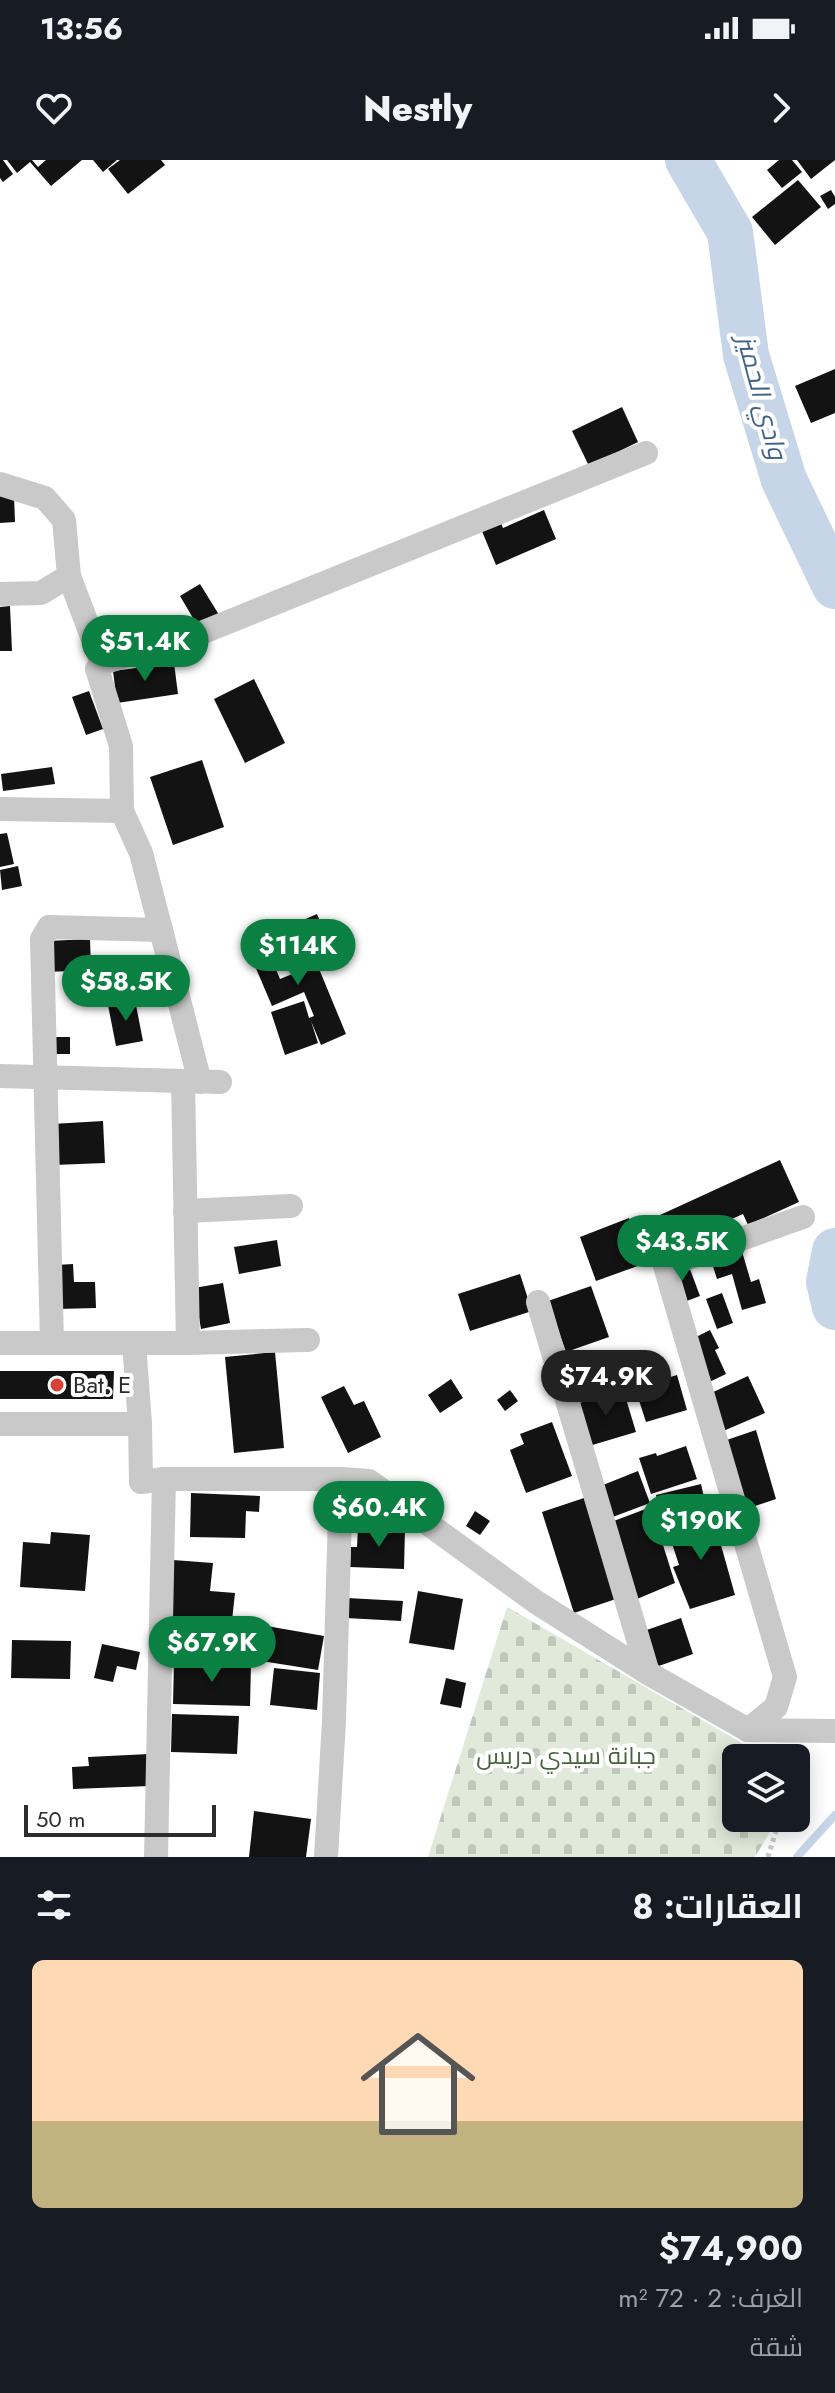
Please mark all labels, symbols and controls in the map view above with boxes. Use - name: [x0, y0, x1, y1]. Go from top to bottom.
- text: 13:56: [40, 7, 123, 50]
- text: Nestly: [363, 82, 472, 134]
- icon: heart: [32, 86, 76, 130]
- icon: forward: [759, 86, 803, 130]
- water label: وادي الحميز: [724, 328, 797, 466]
- pin: $51.4K: [80, 615, 210, 683]
- text: $51.4K: [100, 622, 190, 660]
- pin: $114K: [242, 919, 354, 987]
- text: $114K: [259, 926, 337, 964]
- pin: $58.5K: [61, 955, 191, 1023]
- text: $58.5K: [80, 962, 172, 1000]
- pin: $43.5K: [617, 1215, 747, 1283]
- text: $43.5K: [635, 1222, 729, 1260]
- pin: $74.9K: [541, 1350, 671, 1418]
- text: $74.9K: [559, 1357, 653, 1395]
- place label: Bat. E: [73, 1367, 131, 1402]
- marker: Bat. E: [48, 1376, 66, 1394]
- pin: $60.4K: [314, 1481, 444, 1549]
- text: $60.4K: [331, 1488, 427, 1526]
- pin: $190K: [645, 1494, 757, 1562]
- text: $190K: [660, 1501, 742, 1539]
- pin: $67.9K: [147, 1616, 277, 1684]
- text: $67.9K: [167, 1623, 257, 1661]
- park label: جبانة سيدي دريس: [476, 1738, 656, 1774]
- map controls: [722, 1744, 810, 1832]
- button: layers: [722, 1744, 810, 1832]
- scale bar: [24, 1801, 216, 1837]
- text: 50 m: [36, 1803, 85, 1835]
- text: العقارات: 8: [632, 1882, 803, 1931]
- icon: filters: [32, 1883, 76, 1927]
- icon: home: [346, 2012, 490, 2156]
- text: $74,900: [659, 2224, 803, 2273]
- text: الغرف: 2 · 72 m²: [618, 2279, 803, 2317]
- text: شقة: [750, 2328, 803, 2366]

